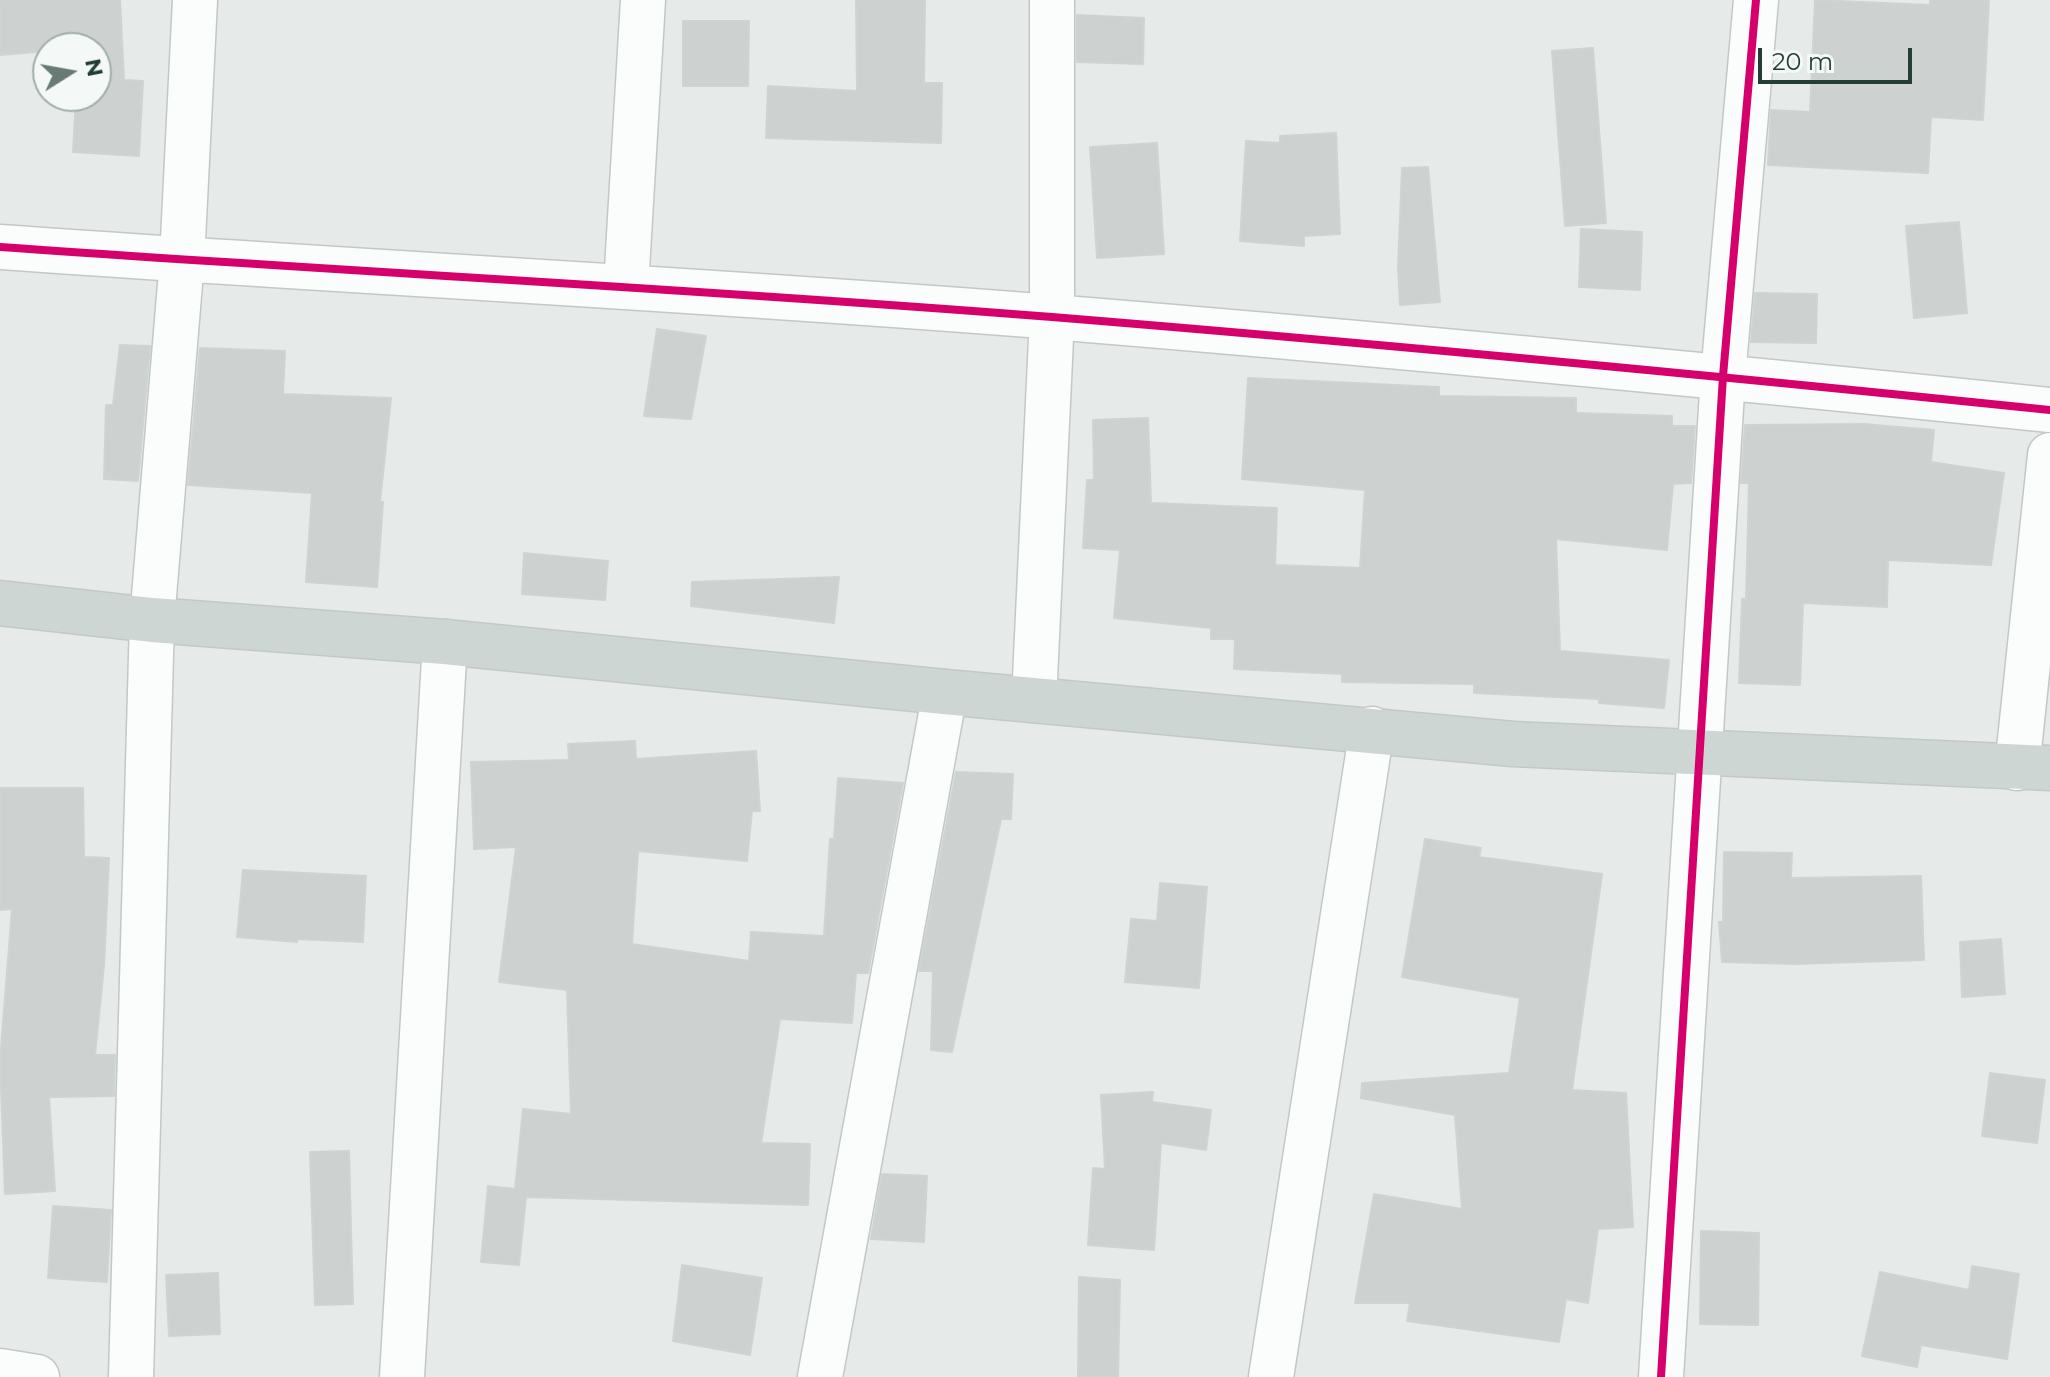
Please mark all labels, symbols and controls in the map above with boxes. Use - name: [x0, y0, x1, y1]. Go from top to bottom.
- north arrow: [32, 32, 112, 112]
- scale bar: [1762, 32, 1916, 82]
- text: 20 m: [1772, 47, 1833, 76]
- text: N: [79, 56, 109, 79]

